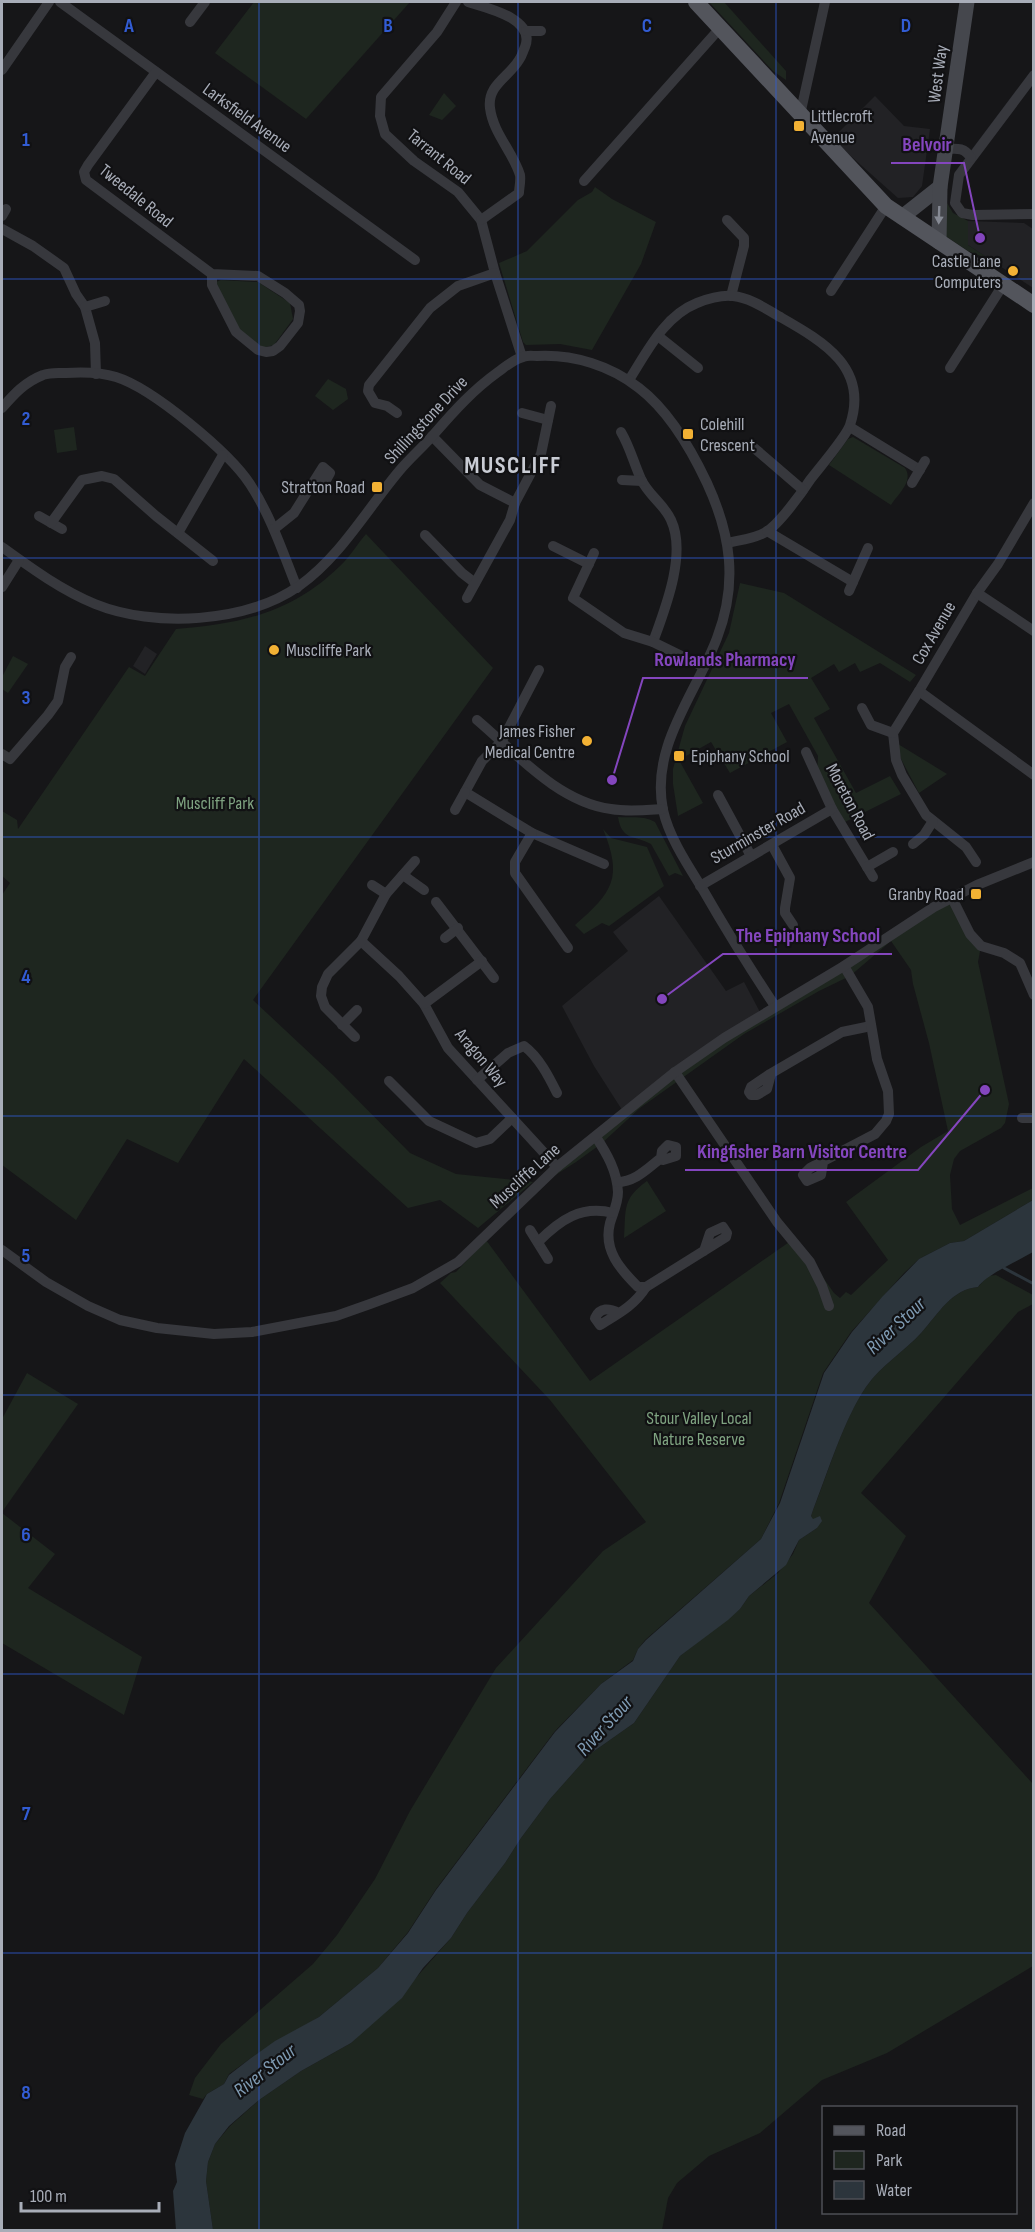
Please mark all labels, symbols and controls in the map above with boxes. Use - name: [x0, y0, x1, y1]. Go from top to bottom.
- text: A: [123, 14, 134, 38]
- text: B: [383, 14, 393, 38]
- text: C: [642, 14, 652, 38]
- text: D: [901, 14, 911, 38]
- street label: West Way: [924, 44, 952, 104]
- street label: Larksfield Avenue: [198, 79, 296, 157]
- place label: Littlecroft Avenue: [810, 106, 873, 148]
- marker: Littlecroft Avenue: [792, 119, 806, 133]
- street label: Tarrant Road: [403, 125, 475, 189]
- callout: Belvoir: [891, 125, 964, 163]
- text: 1: [22, 128, 30, 152]
- text: Belvoir: [902, 133, 952, 157]
- street label: Tweedale Road: [95, 160, 177, 232]
- one-way arrow: [935, 205, 944, 224]
- place label: Castle Lane Computers: [932, 251, 1001, 293]
- marker: Castle Lane Computers: [1006, 264, 1020, 278]
- street label: Shillingstone Drive: [380, 372, 472, 468]
- text: 2: [22, 407, 30, 431]
- place label: Colehill Crescent: [700, 414, 755, 456]
- marker: Colehill Crescent: [681, 427, 695, 441]
- district label: MUSCLIFF: [464, 451, 562, 480]
- place label: Stratton Road: [281, 477, 365, 498]
- marker: Stratton Road: [370, 480, 384, 494]
- street label: Cox Avenue: [908, 598, 960, 668]
- place label: Muscliffe Park: [286, 640, 371, 661]
- callout: Rowlands Pharmacy: [643, 640, 808, 678]
- marker: Muscliffe Park: [267, 643, 281, 657]
- text: Rowlands Pharmacy: [654, 648, 796, 672]
- text: 3: [22, 686, 31, 710]
- place label: James Fisher Medical Centre: [485, 721, 575, 763]
- marker: James Fisher Medical Centre: [580, 734, 594, 748]
- place label: Epiphany School: [691, 746, 790, 767]
- marker: Epiphany School: [672, 749, 686, 763]
- street label: Moreton Road: [821, 760, 879, 844]
- park label: Muscliff Park: [176, 793, 254, 814]
- street label: Sturminster Road: [707, 798, 809, 868]
- place label: Granby Road: [888, 884, 964, 905]
- marker: Granby Road: [969, 887, 983, 901]
- callout: The Epiphany School: [723, 916, 892, 954]
- text: The Epiphany School: [736, 924, 880, 948]
- text: 4: [21, 965, 31, 989]
- street label: Aragon Way: [450, 1024, 512, 1092]
- callout: Kingfisher Barn Visitor Centre: [685, 1132, 918, 1170]
- street label: Muscliffe Lane: [485, 1139, 565, 1213]
- text: Kingfisher Barn Visitor Centre: [697, 1140, 907, 1164]
- text: 5: [22, 1244, 31, 1268]
- water label: River Stour: [861, 1291, 932, 1360]
- park label: Stour Valley Local Nature Reserve: [646, 1408, 752, 1450]
- text: 6: [21, 1523, 31, 1547]
- water label: River Stour: [572, 1690, 639, 1761]
- text: 7: [22, 1802, 31, 1826]
- water label: River Stour: [229, 2038, 302, 2103]
- text: 8: [21, 2081, 31, 2105]
- legend: [822, 2106, 1017, 2214]
- text: Road: [876, 2120, 906, 2141]
- text: Park: [876, 2150, 902, 2171]
- scale bar: [21, 2175, 159, 2213]
- text: Water: [876, 2180, 912, 2201]
- text: 100 m: [30, 2186, 67, 2207]

